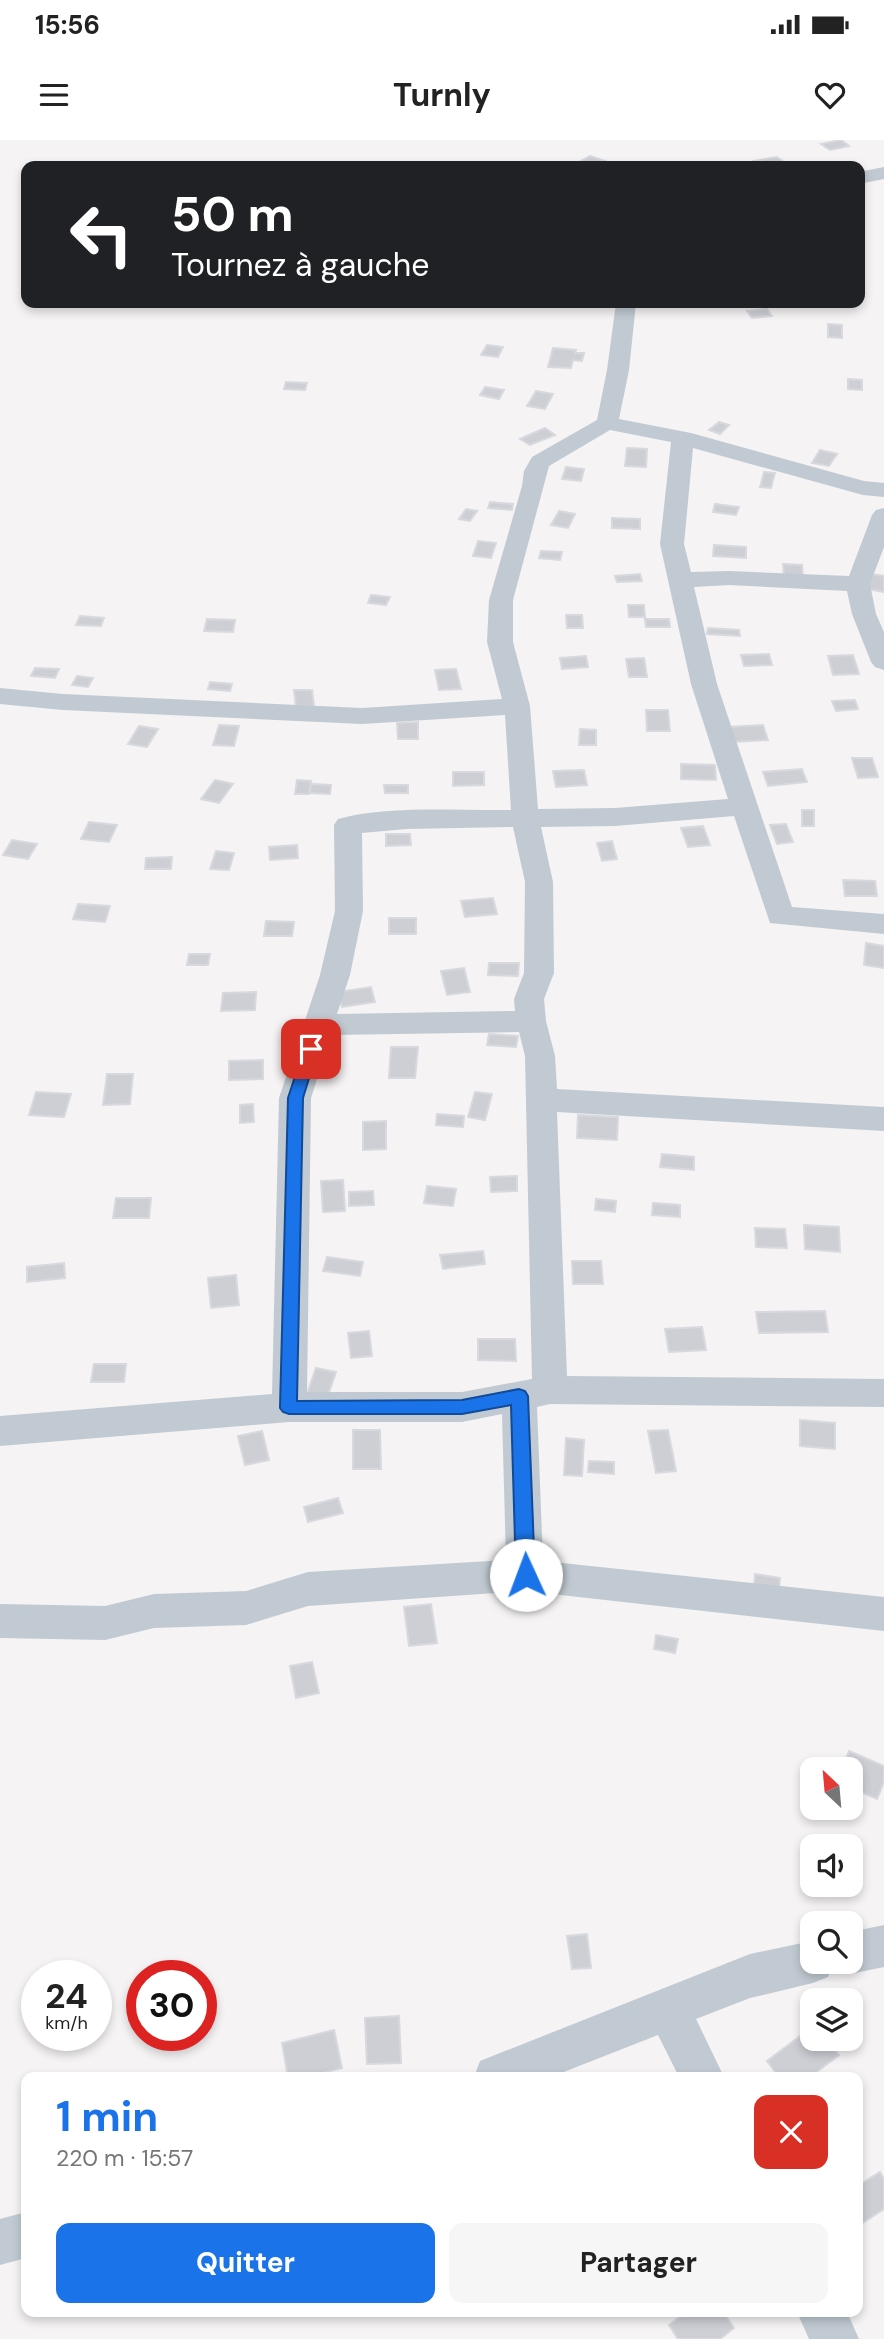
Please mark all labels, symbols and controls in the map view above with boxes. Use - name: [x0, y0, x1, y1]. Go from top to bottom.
- text: 15:56: [35, 8, 100, 42]
- text: Turnly: [393, 74, 491, 116]
- icon: menu: [35, 76, 73, 114]
- icon: heart: [811, 76, 849, 114]
- text: 50 m: [171, 182, 294, 246]
- icon: left: [56, 189, 147, 280]
- text: Tournez à gauche: [171, 244, 429, 286]
- pin: [281, 1019, 341, 1079]
- icon: arrive: [292, 1030, 330, 1068]
- position arrow: [489, 1538, 563, 1612]
- north arrow: [800, 1757, 863, 1820]
- map controls: [800, 1757, 863, 2051]
- button: sound: [800, 1834, 863, 1897]
- button: search: [800, 1911, 863, 1974]
- speed limit sign: 30: [126, 1960, 217, 2051]
- text: 24: [45, 1973, 88, 2019]
- button: layers: [800, 1988, 863, 2051]
- text: km/h: [45, 2011, 88, 2035]
- text: 1 min: [56, 2089, 158, 2144]
- button: close: [754, 2095, 828, 2169]
- text: 220 m · 15:57: [56, 2143, 193, 2173]
- button: Quitter: [56, 2223, 435, 2303]
- button: Partager: [449, 2223, 828, 2303]

